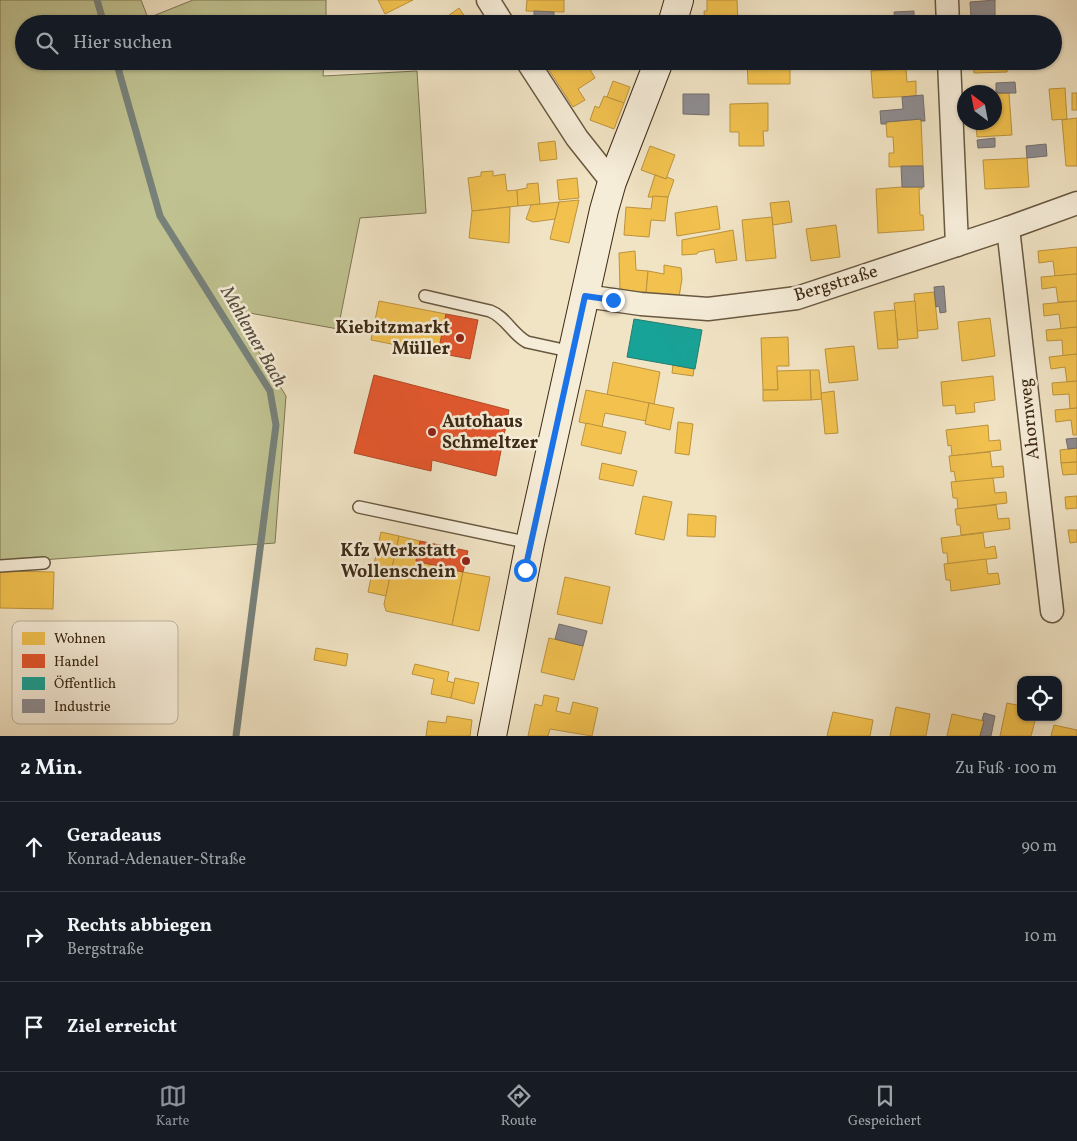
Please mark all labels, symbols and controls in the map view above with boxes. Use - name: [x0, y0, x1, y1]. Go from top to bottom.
- search box: [15, 15, 1062, 70]
- icon: search: [33, 29, 61, 57]
- text: Hier suchen: [73, 30, 172, 56]
- north arrow: [957, 85, 1002, 130]
- street label: Bergstraße: [791, 259, 881, 309]
- water label: Mehlemer Bach: [213, 281, 293, 392]
- route end: [602, 289, 625, 312]
- place label: Kiebitzmarkt Müller: [335, 316, 450, 362]
- marker: Kiebitzmarkt Müller: [454, 332, 466, 344]
- street label: Ahornweg: [1013, 377, 1047, 461]
- place label: Autohaus Schmeltzer: [442, 410, 539, 456]
- marker: Autohaus Schmeltzer: [426, 426, 438, 438]
- place label: Kfz Werkstatt Wollenschein: [340, 539, 456, 585]
- marker: Kfz Werkstatt Wollenschein: [460, 555, 472, 567]
- route start: [514, 559, 537, 582]
- legend: [12, 621, 178, 724]
- text: Wohnen: [54, 630, 106, 649]
- text: Handel: [54, 653, 99, 672]
- text: Öffentlich: [54, 675, 116, 694]
- map controls: [1017, 676, 1062, 721]
- button: locate: [1017, 676, 1062, 721]
- text: Industrie: [54, 698, 111, 717]
- text: 2 Min.: [20, 754, 83, 783]
- text: Zu Fuß · 100 m: [955, 758, 1057, 780]
- text: Geradeaus: [67, 823, 162, 849]
- icon: ahead: [20, 833, 48, 861]
- text: 90 m: [1021, 836, 1057, 858]
- text: Konrad-Adenauer-Straße: [67, 849, 246, 871]
- text: Rechts abbiegen: [67, 913, 212, 939]
- icon: right: [20, 923, 48, 951]
- text: 10 m: [1024, 926, 1057, 948]
- text: Bergstraße: [67, 939, 144, 961]
- icon: arrive: [20, 1013, 48, 1041]
- text: Ziel erreicht: [67, 1014, 177, 1040]
- tab: Karte: [156, 1082, 189, 1131]
- tab: Route: [501, 1082, 537, 1131]
- tab: Gespeichert: [848, 1082, 921, 1131]

